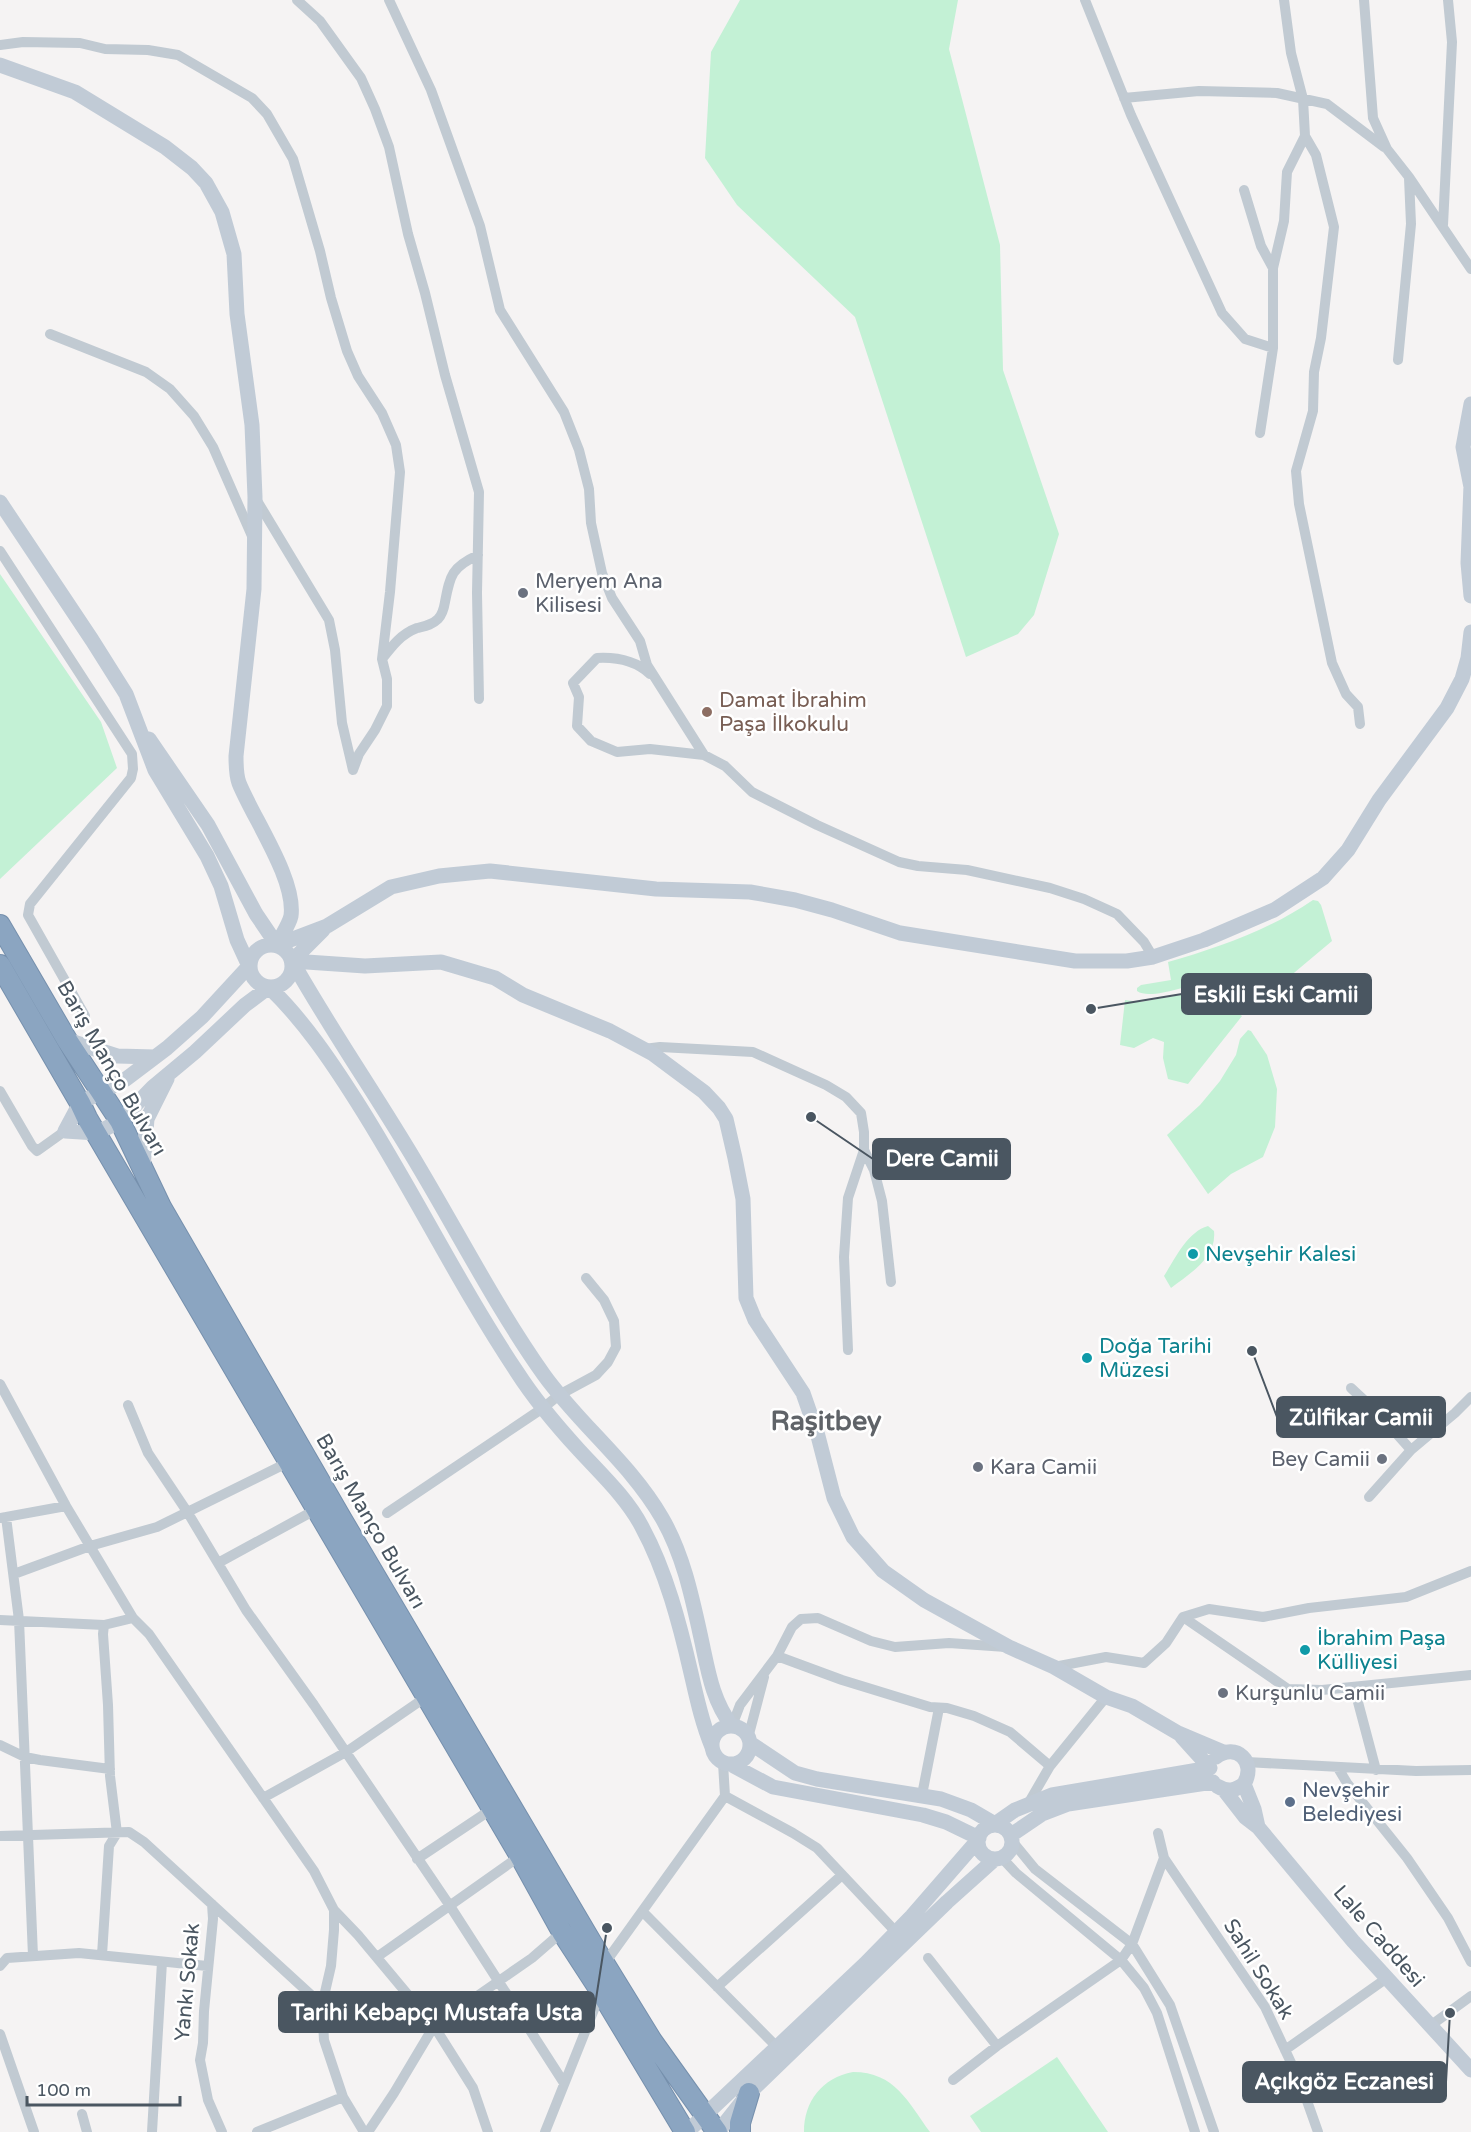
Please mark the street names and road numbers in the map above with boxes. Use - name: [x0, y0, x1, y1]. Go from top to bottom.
- street label: Barış Manço Bulvarı: [51, 976, 172, 1160]
- street label: Barış Manço Bulvarı: [310, 1429, 431, 1613]
- street label: Lale Caddesi: [1328, 1880, 1430, 1992]
- street label: Sahil Sokak: [1218, 1914, 1299, 2024]
- street label: Yankı Sokak: [170, 1922, 205, 2042]

